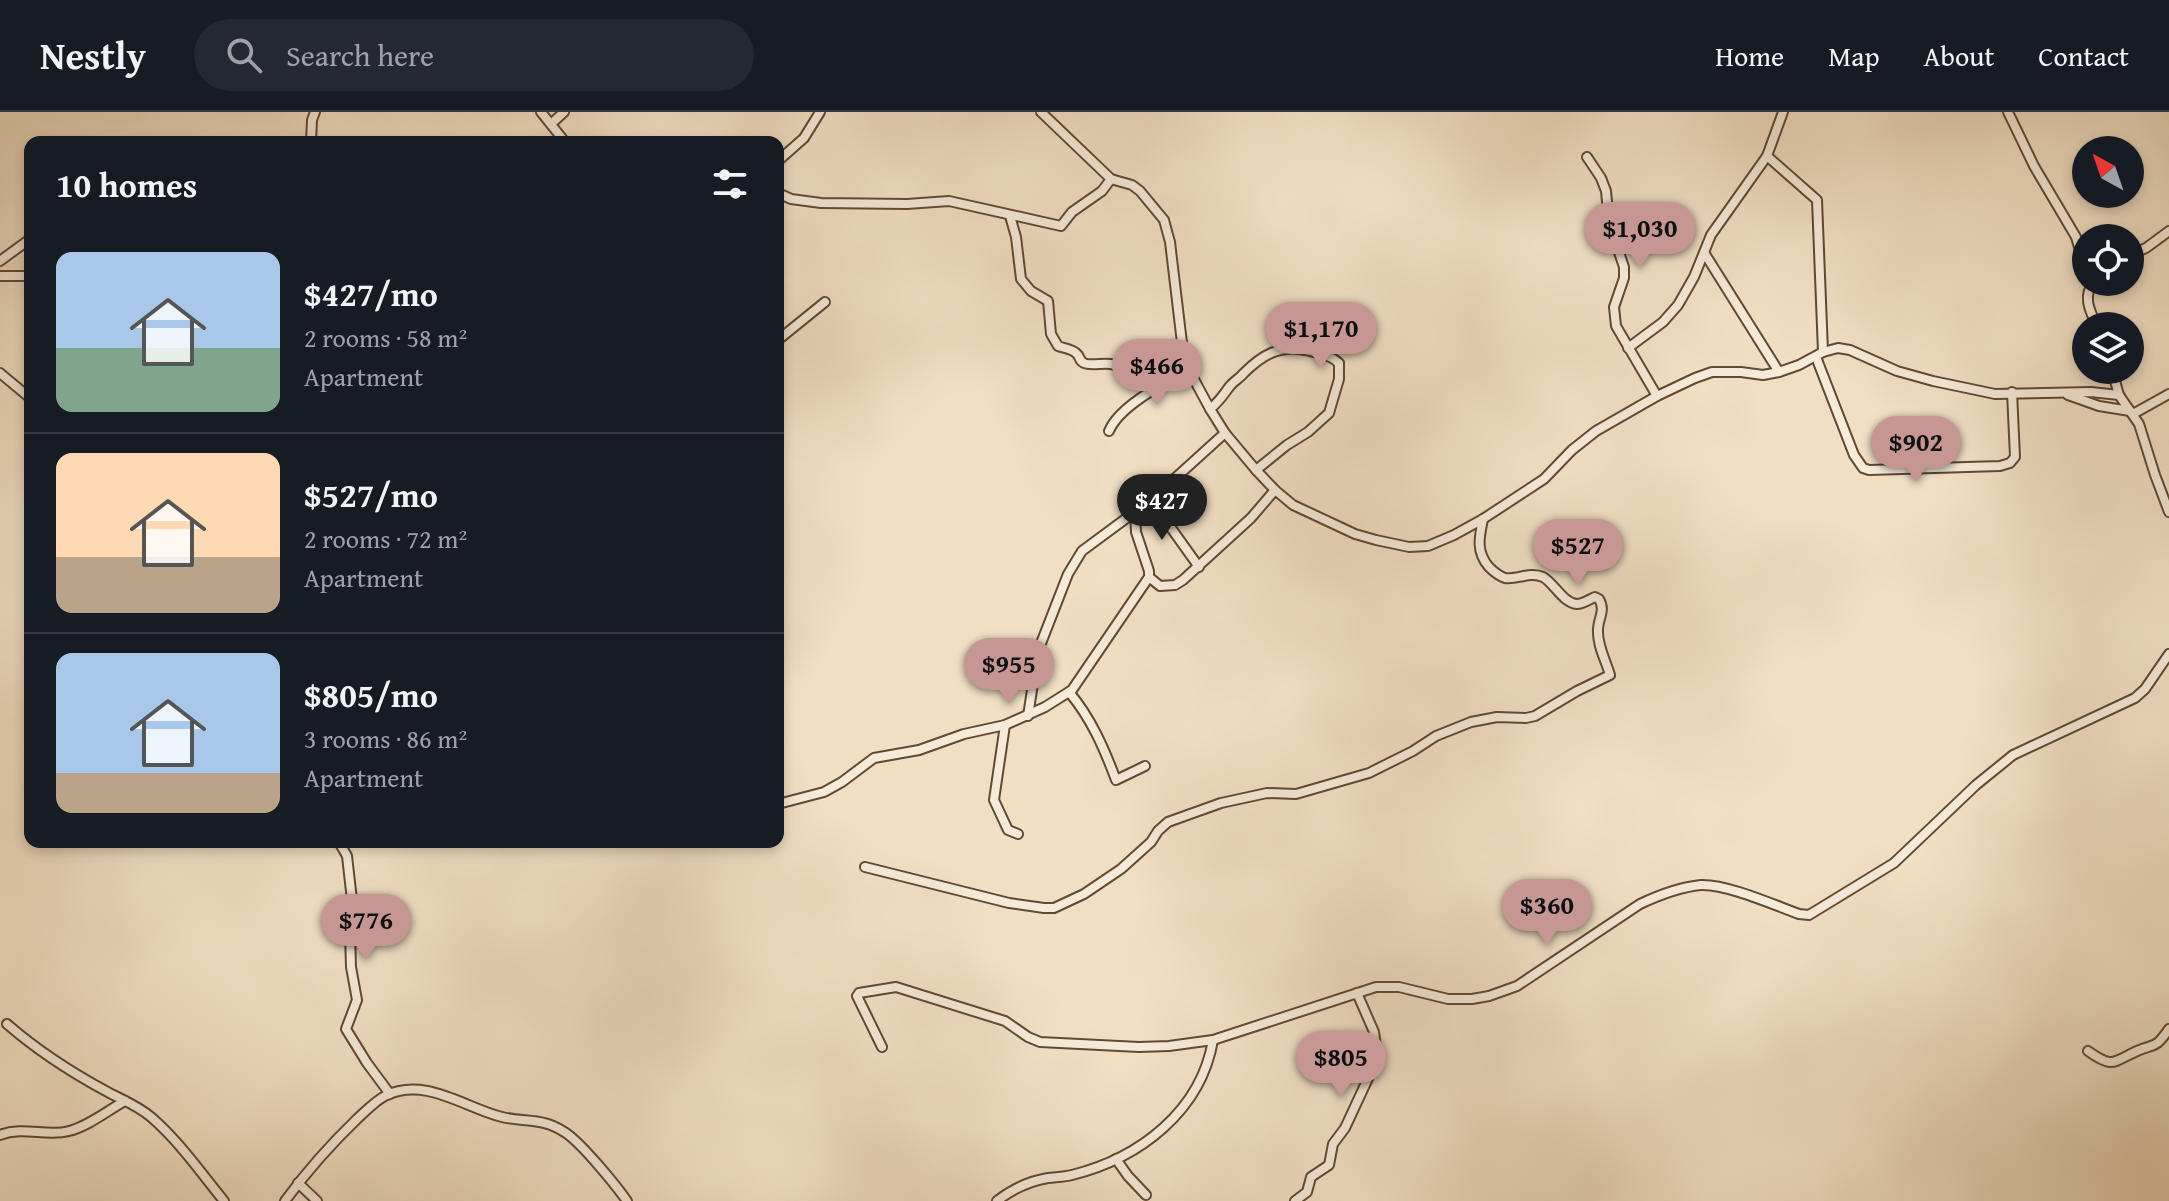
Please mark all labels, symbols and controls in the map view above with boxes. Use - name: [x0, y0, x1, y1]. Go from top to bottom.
- search box: [194, 19, 754, 91]
- text: Nestly: [40, 27, 146, 83]
- icon: search: [222, 33, 266, 77]
- text: Search here: [286, 33, 434, 77]
- text: Home: [1715, 35, 1784, 76]
- text: Map: [1828, 35, 1880, 76]
- text: About: [1924, 35, 1994, 76]
- text: Contact: [2038, 35, 2129, 76]
- north arrow: [2072, 136, 2144, 208]
- map controls: [2072, 136, 2144, 384]
- text: 10 homes: [56, 160, 197, 209]
- icon: filters: [708, 162, 752, 206]
- pin: $1,030: [1575, 202, 1705, 270]
- text: $1,030: [1603, 208, 1677, 247]
- button: locate: [2072, 224, 2144, 296]
- text: $427/mo: [304, 269, 438, 318]
- icon: home: [120, 284, 216, 380]
- pin: $1,170: [1256, 302, 1386, 370]
- text: $1,170: [1284, 308, 1358, 347]
- button: layers: [2072, 312, 2144, 384]
- text: 2 rooms · 58 m²: [304, 318, 467, 357]
- pin: $466: [1110, 339, 1204, 407]
- text: $466: [1130, 345, 1184, 384]
- text: Apartment: [304, 357, 423, 396]
- pin: $902: [1869, 416, 1963, 484]
- text: $902: [1889, 422, 1943, 461]
- text: $527/mo: [304, 470, 438, 519]
- pin: $427: [1115, 474, 1209, 542]
- text: $427: [1135, 480, 1189, 519]
- icon: home: [120, 485, 216, 581]
- text: 2 rooms · 72 m²: [304, 519, 467, 558]
- pin: $527: [1531, 519, 1625, 587]
- text: $527: [1551, 525, 1605, 564]
- text: Apartment: [304, 558, 423, 597]
- pin: $955: [962, 638, 1056, 706]
- text: $955: [982, 644, 1036, 683]
- text: $805/mo: [304, 670, 438, 719]
- icon: home: [120, 685, 216, 781]
- text: 3 rooms · 86 m²: [304, 719, 467, 758]
- text: Apartment: [304, 758, 423, 797]
- pin: $360: [1500, 879, 1594, 947]
- text: $360: [1520, 885, 1574, 924]
- pin: $776: [319, 894, 413, 962]
- text: $776: [339, 900, 393, 939]
- pin: $805: [1294, 1031, 1388, 1099]
- text: $805: [1314, 1037, 1368, 1076]

